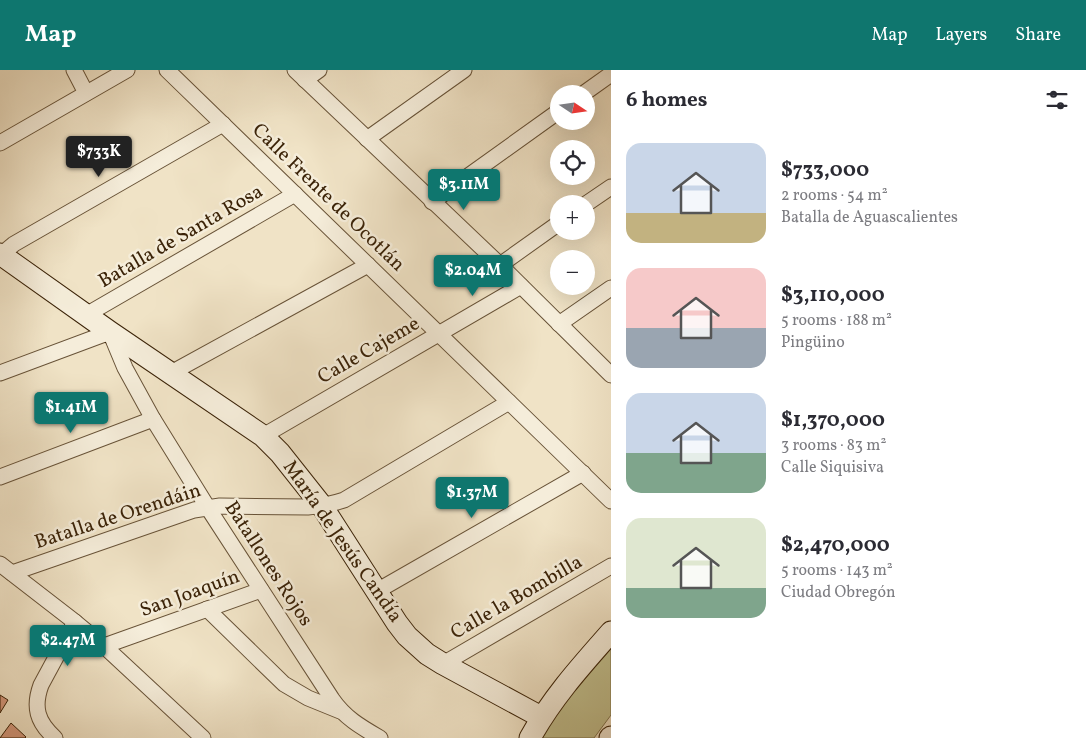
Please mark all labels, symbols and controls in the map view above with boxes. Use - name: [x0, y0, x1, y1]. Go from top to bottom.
- text: Map: [25, 18, 76, 52]
- text: Map: [871, 23, 907, 48]
- text: Layers: [935, 23, 987, 48]
- text: Share: [1015, 23, 1061, 48]
- north arrow: [550, 85, 595, 130]
- map controls: [550, 85, 595, 295]
- text: 6 homes: [626, 86, 707, 115]
- icon: filters: [1043, 86, 1071, 114]
- street label: Calle Frente de Ocotlán: [245, 117, 411, 279]
- pin: $733K: [64, 136, 134, 178]
- button: locate: [550, 140, 595, 185]
- text: $733K: [77, 141, 121, 163]
- text: $733,000: [781, 156, 869, 185]
- icon: home: [666, 163, 726, 223]
- pin: $3.11M: [423, 168, 505, 211]
- text: $3.11M: [439, 174, 489, 196]
- street label: Batalla de Santa Rosa: [93, 178, 269, 296]
- text: 2 rooms · 54 m²: [781, 185, 888, 207]
- button: +: [550, 195, 595, 240]
- text: Batalla de Aguascalientes: [781, 207, 958, 229]
- button: −: [550, 250, 595, 295]
- pin: $2.04M: [432, 254, 514, 297]
- text: $2.04M: [445, 260, 501, 282]
- text: $3,110,000: [781, 281, 885, 310]
- icon: home: [666, 288, 726, 348]
- street label: Calle Cajeme: [313, 310, 425, 392]
- text: 5 rooms · 188 m²: [781, 310, 892, 332]
- text: Pingüino: [781, 332, 845, 354]
- pin: $1.41M: [30, 392, 112, 434]
- text: $1.41M: [45, 397, 97, 419]
- text: $1,370,000: [781, 406, 885, 435]
- icon: home: [666, 413, 726, 473]
- text: 3 rooms · 83 m²: [781, 435, 886, 457]
- street label: María de Jesús Candía: [275, 455, 409, 629]
- text: Calle Siquisiva: [781, 457, 884, 479]
- pin: $1.37M: [431, 476, 513, 519]
- street label: Batalla de Orendáin: [31, 477, 205, 557]
- text: $1.37M: [447, 482, 497, 504]
- street label: Batallones Rojos: [217, 496, 319, 632]
- text: $2,470,000: [781, 531, 890, 560]
- icon: home: [666, 538, 726, 598]
- street label: Calle la Bombilla: [446, 549, 588, 647]
- text: 5 rooms · 143 m²: [781, 560, 893, 582]
- street label: San Joaquín: [136, 563, 244, 625]
- text: Ciudad Obregón: [781, 582, 895, 604]
- pin: $2.47M: [27, 624, 109, 667]
- text: $2.47M: [41, 630, 95, 652]

